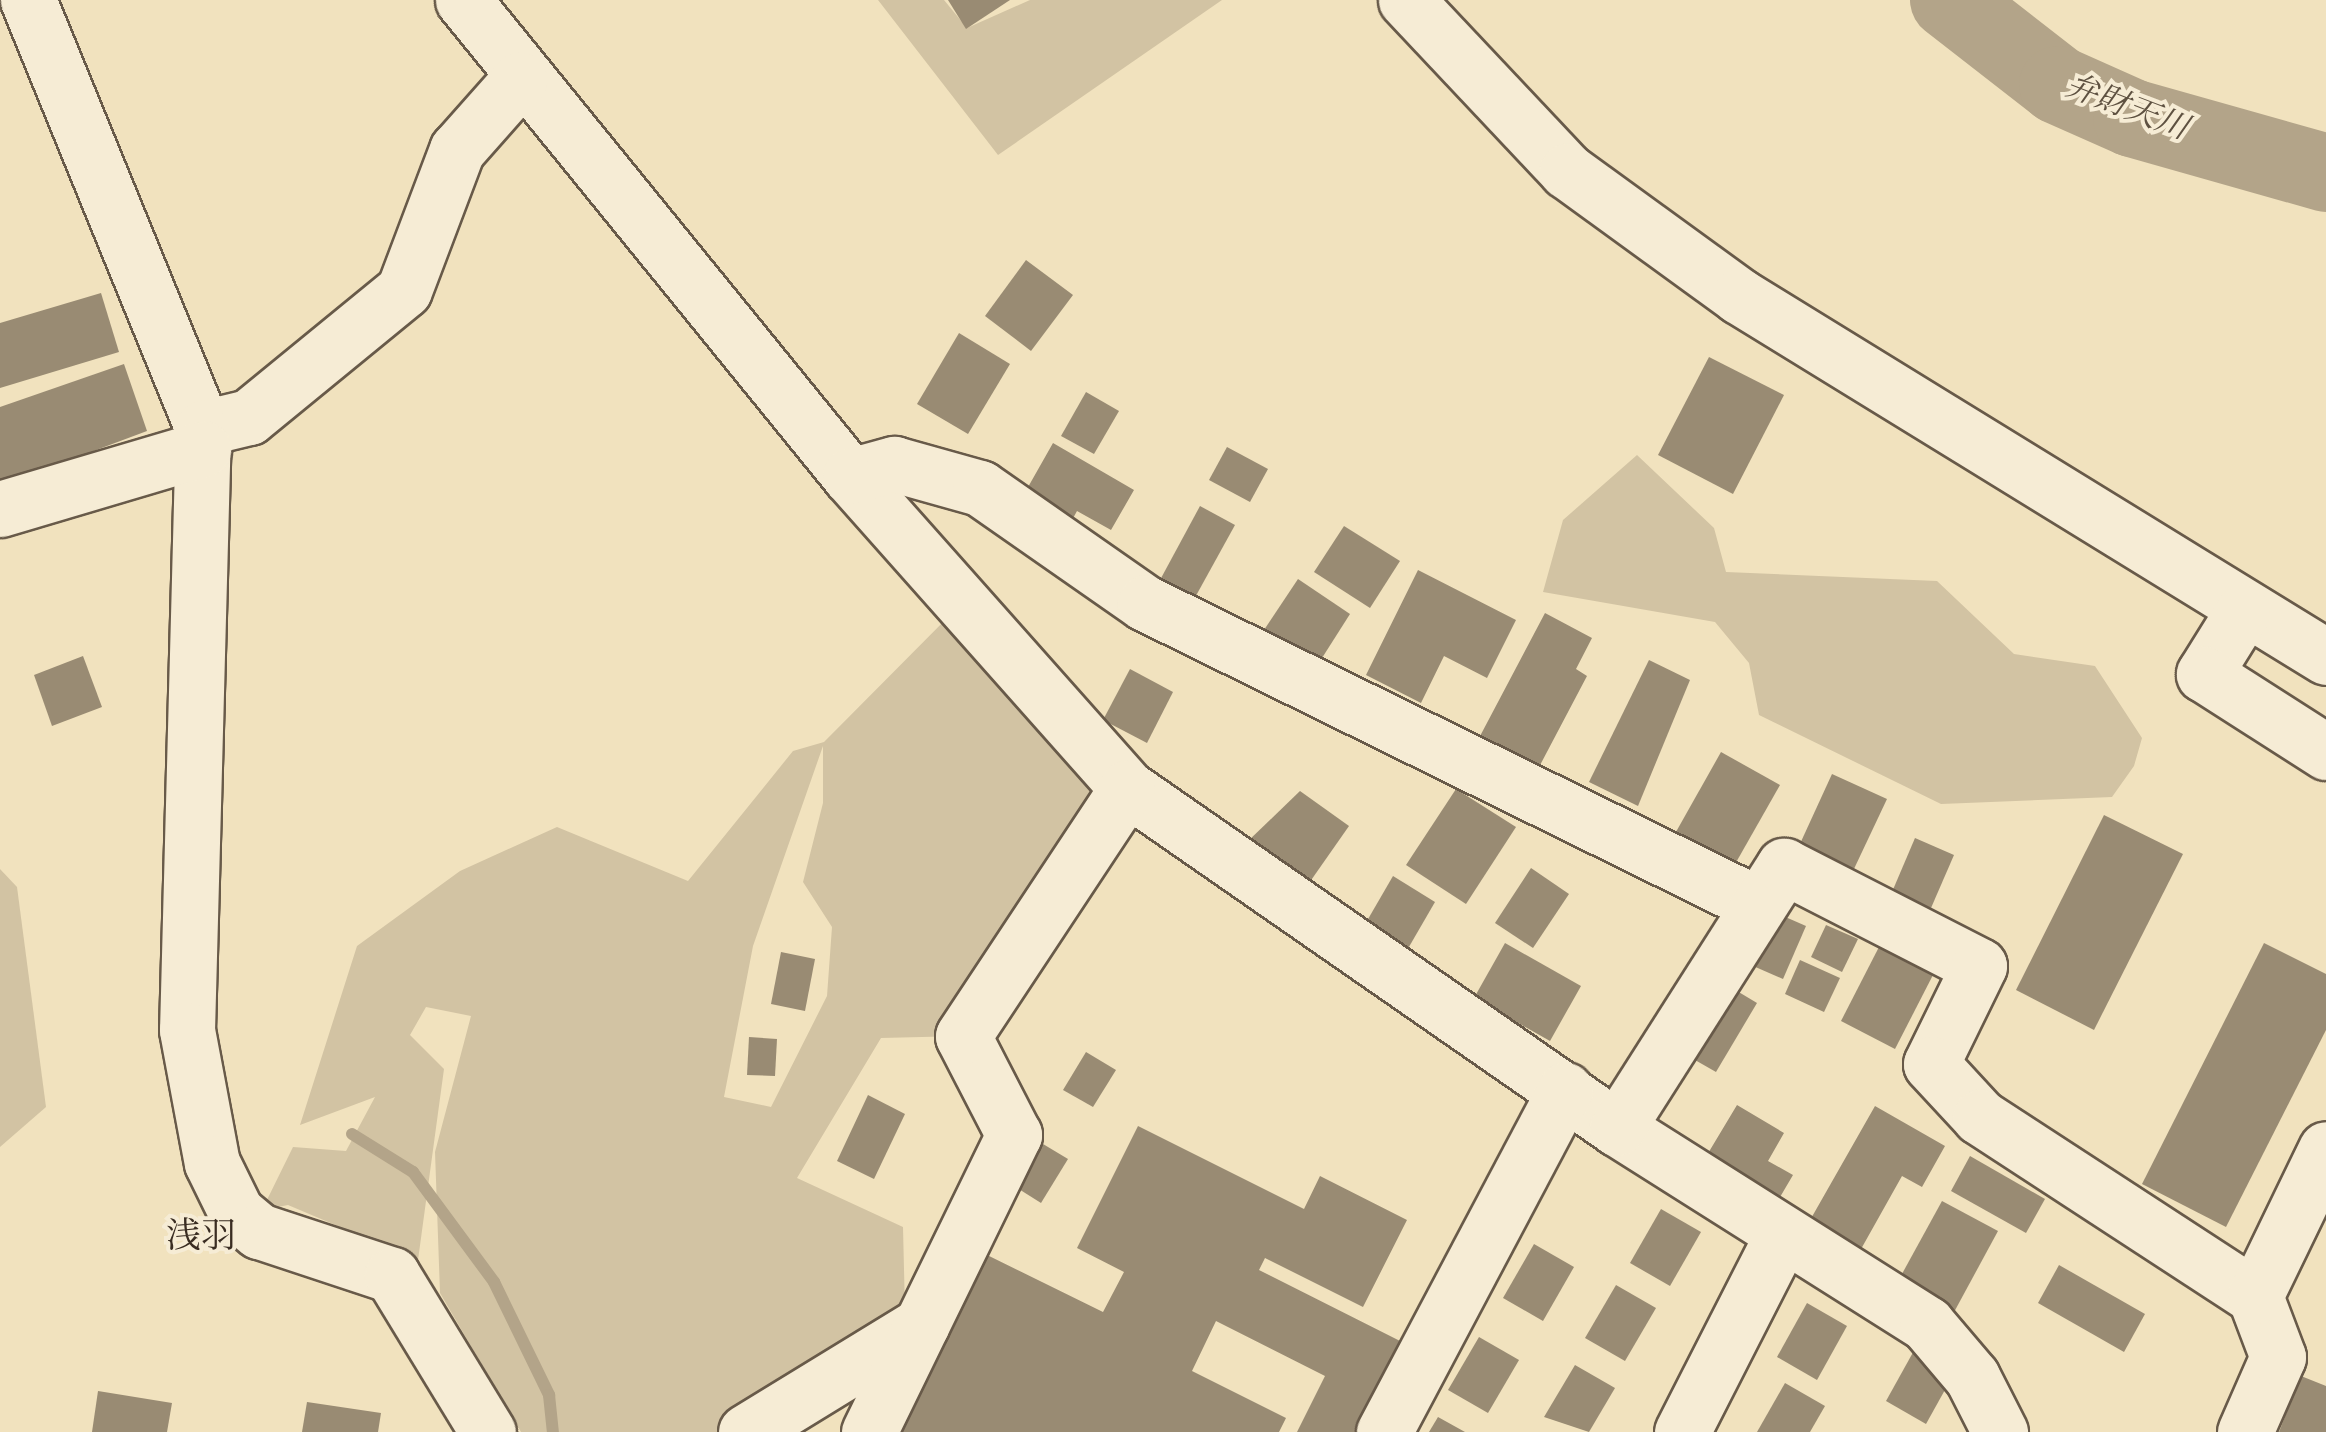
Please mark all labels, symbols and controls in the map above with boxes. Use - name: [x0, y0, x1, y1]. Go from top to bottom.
- water label: 弁財天川: [2059, 68, 2193, 150]
- district label: 浅羽: [166, 1217, 236, 1259]

